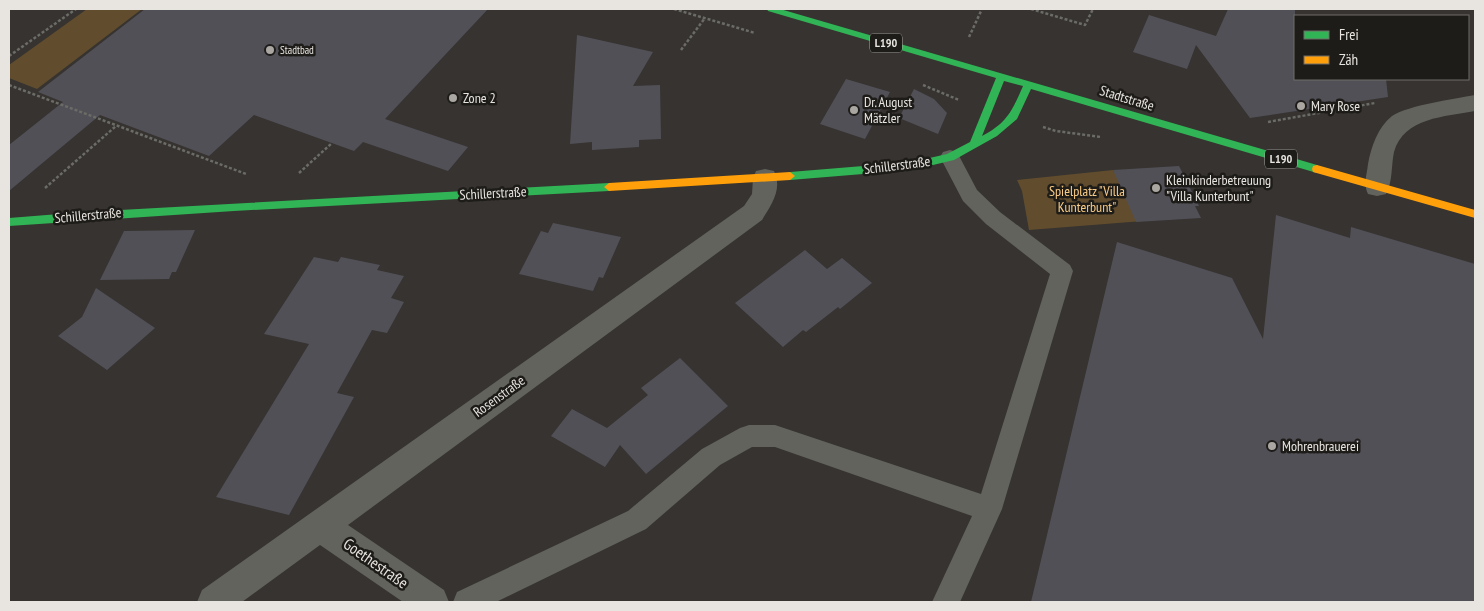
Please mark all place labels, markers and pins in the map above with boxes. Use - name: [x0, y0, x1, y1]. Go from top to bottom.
- place label: Stadtbad: [280, 43, 314, 57]
- marker: Stadtbad: [264, 44, 276, 56]
- place label: Zone 2: [463, 89, 496, 107]
- marker: Zone 2: [447, 92, 459, 104]
- place label: Dr. August Mätzler: [864, 93, 912, 127]
- place label: Mary Rose: [1311, 97, 1360, 115]
- marker: Mary Rose: [1295, 100, 1307, 112]
- marker: Dr. August Mätzler: [848, 104, 860, 116]
- place label: Kleinkinderbetreuung "Villa Kunterbunt": [1166, 171, 1271, 205]
- marker: Kleinkinderbetreuung "Villa Kunterbunt": [1150, 182, 1162, 194]
- place label: Mohrenbrauerei: [1282, 437, 1359, 455]
- marker: Mohrenbrauerei: [1266, 440, 1278, 452]

